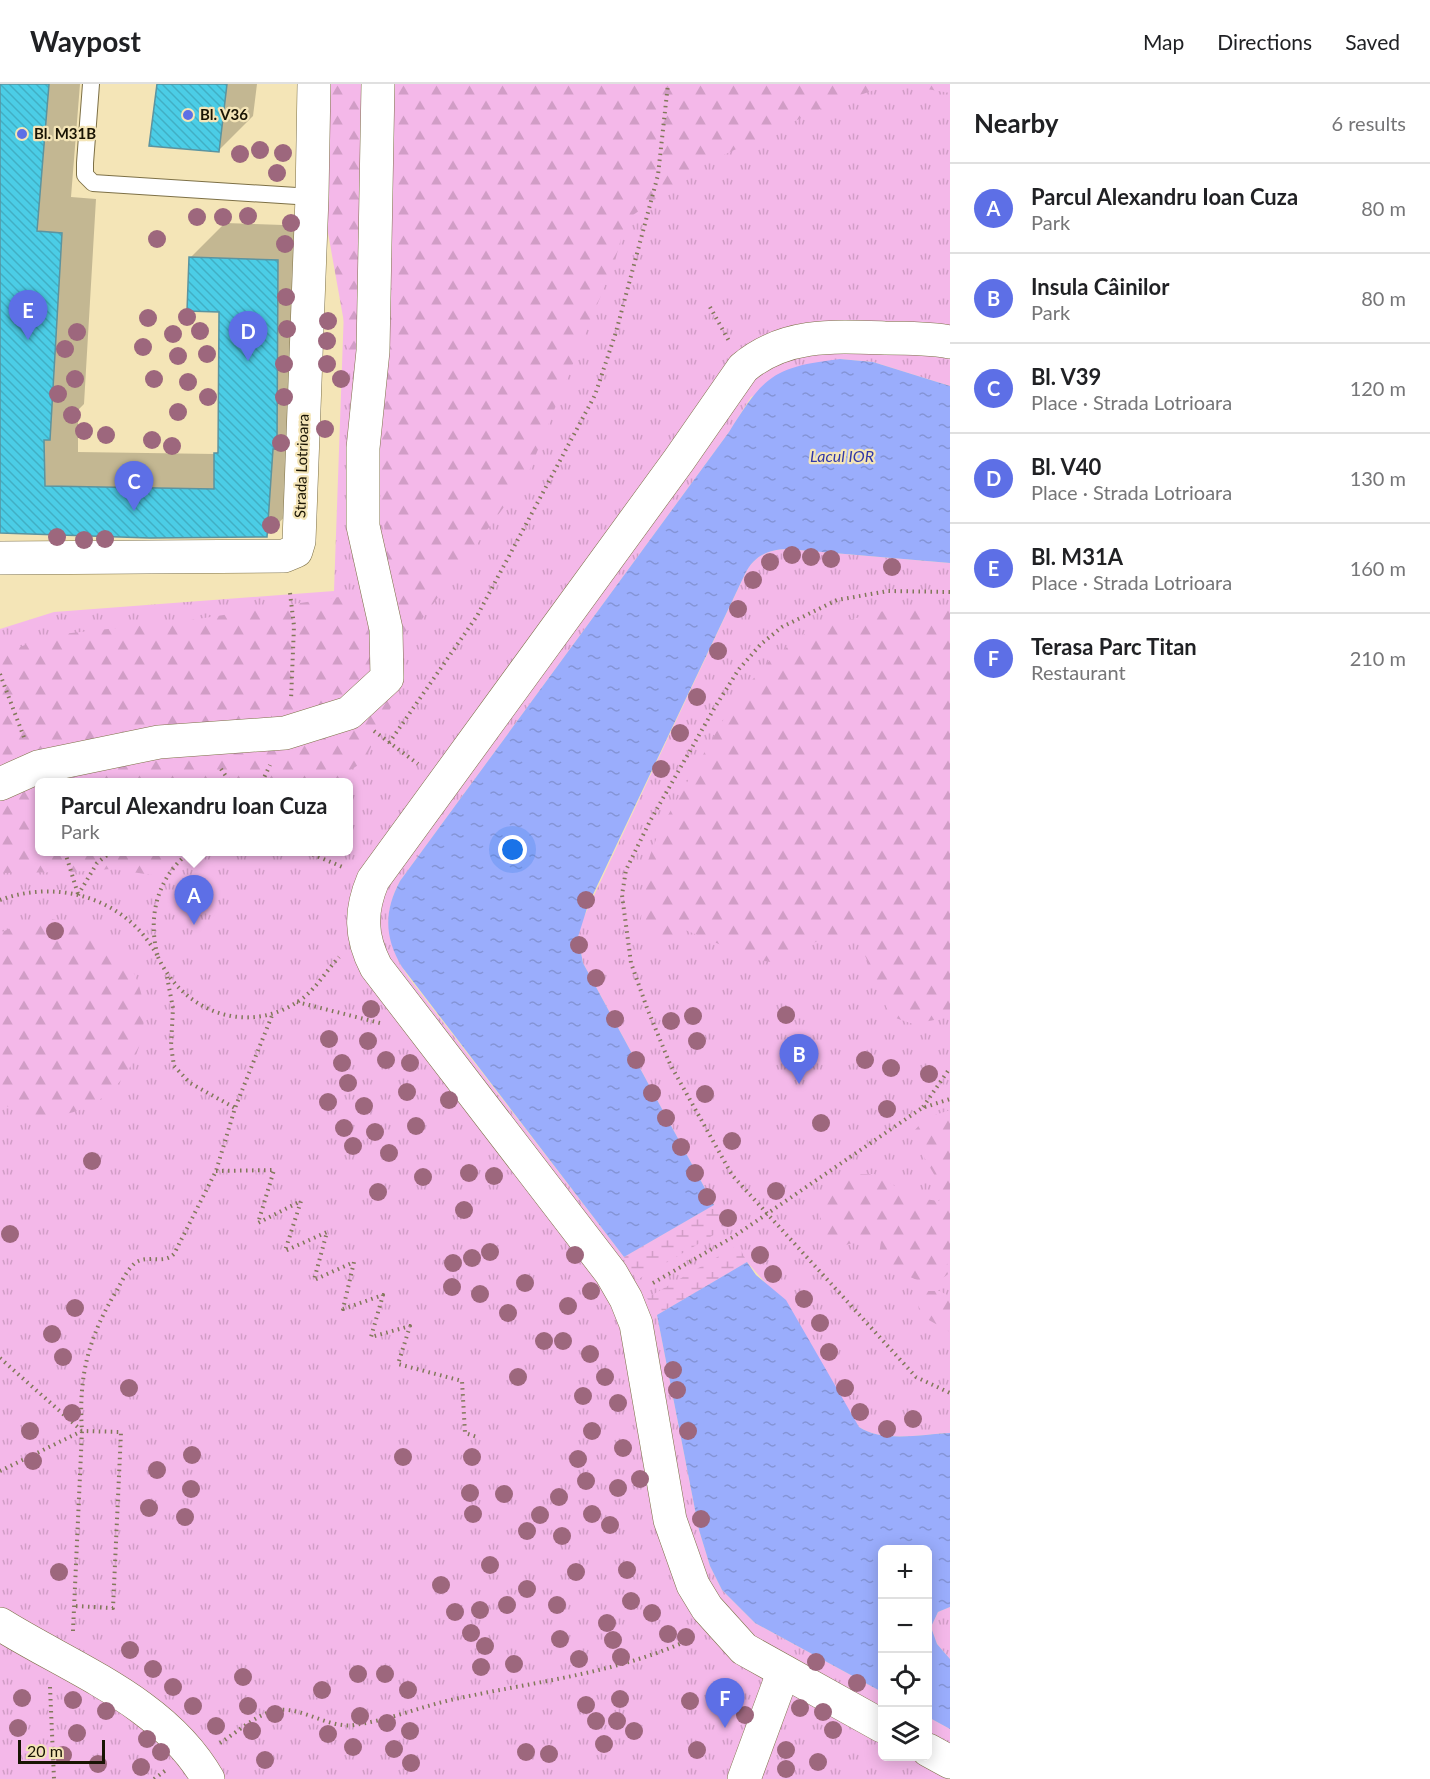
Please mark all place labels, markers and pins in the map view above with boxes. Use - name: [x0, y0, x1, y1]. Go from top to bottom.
- place label: Bl. V36: [200, 105, 248, 123]
- marker: Bl. V36: [181, 108, 195, 122]
- place label: Bl. M31B: [34, 124, 96, 142]
- marker: Bl. M31B: [15, 127, 29, 141]
- pin: E: [9, 290, 48, 340]
- pin: D: [228, 312, 268, 361]
- pin: C: [114, 462, 154, 511]
- pin: A: [174, 876, 214, 925]
- pin: B: [780, 1034, 818, 1084]
- pin: F: [706, 1678, 744, 1728]

